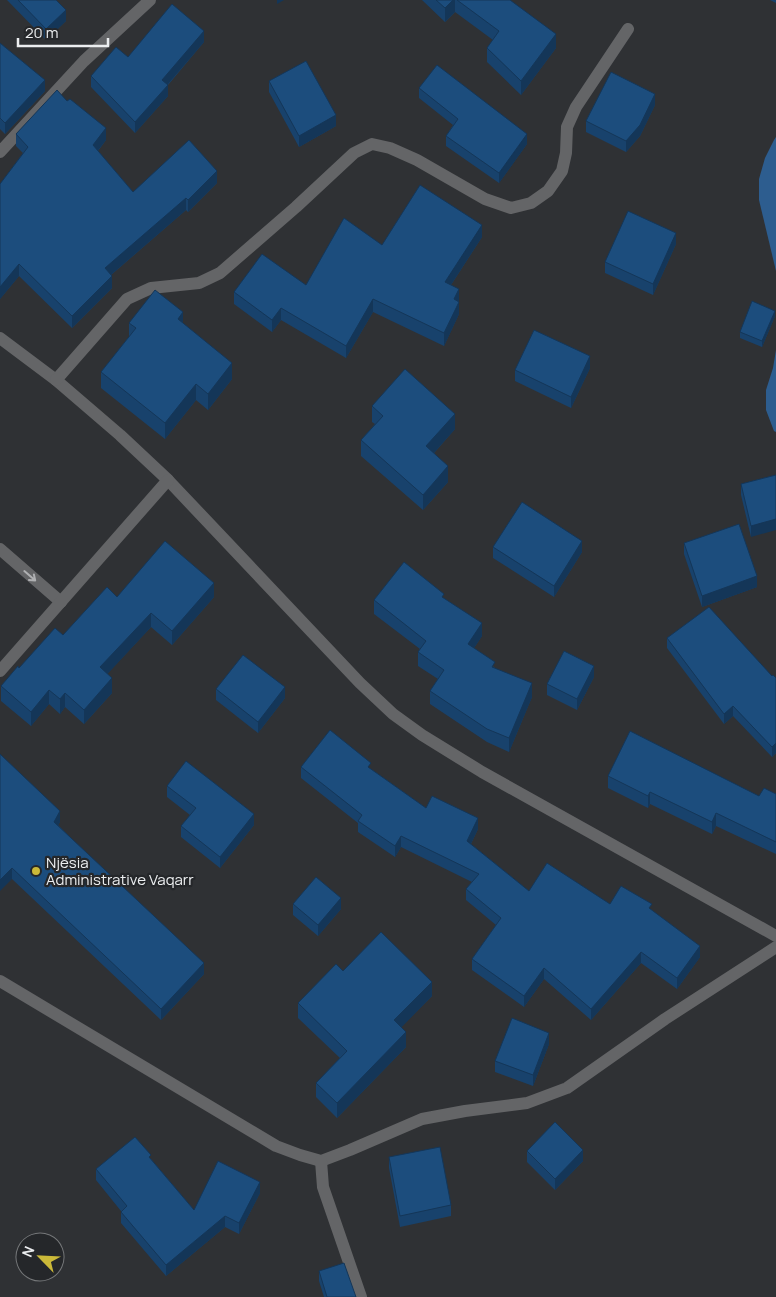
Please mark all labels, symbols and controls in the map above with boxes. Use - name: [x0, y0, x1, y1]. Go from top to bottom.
- scale bar: [18, 15, 108, 47]
- text: 20 m: [25, 22, 58, 43]
- one-way arrow: [24, 570, 37, 582]
- place label: Njësia Administrative Vaqarr: [46, 852, 194, 890]
- marker: Njësia Administrative Vaqarr: [30, 865, 42, 877]
- north arrow: [15, 1232, 65, 1282]
- text: N: [17, 1243, 38, 1260]

